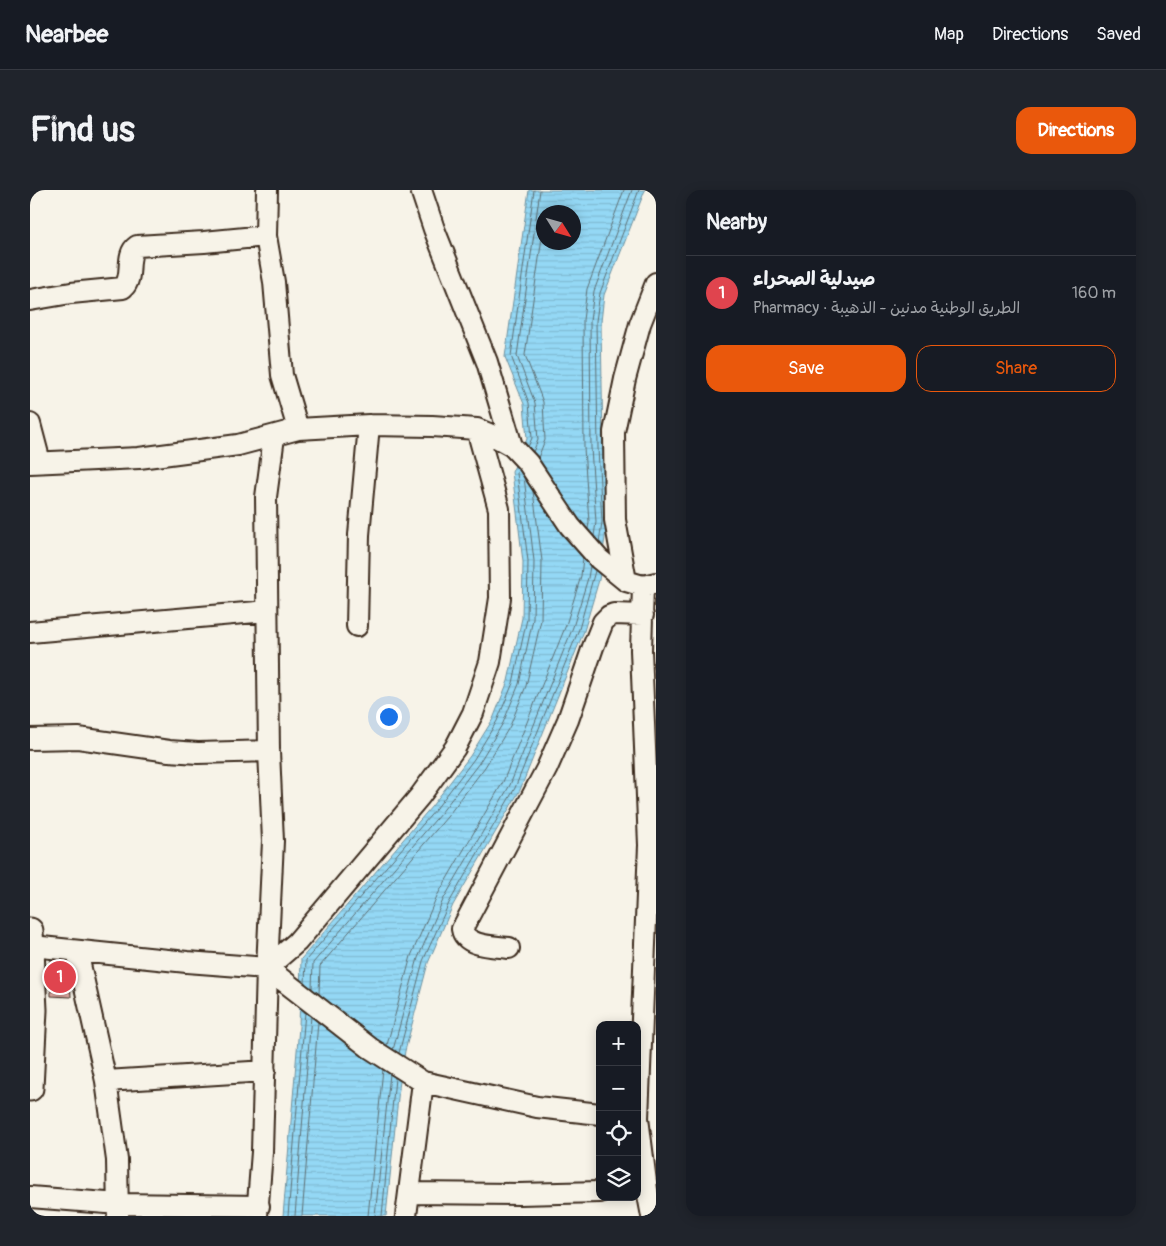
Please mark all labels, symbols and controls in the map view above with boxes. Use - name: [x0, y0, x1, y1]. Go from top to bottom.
- text: Nearbee: [25, 20, 108, 49]
- text: Map: [934, 23, 964, 46]
- text: Directions: [992, 23, 1068, 46]
- text: Saved: [1096, 23, 1141, 46]
- button: Directions: [1016, 107, 1136, 154]
- text: Find us: [30, 108, 135, 152]
- north arrow: [536, 205, 581, 250]
- text: Nearby: [706, 209, 767, 236]
- text: صيدلية الصحراء: [753, 267, 875, 291]
- text: 1: [719, 283, 725, 303]
- text: 160 m: [1072, 283, 1116, 303]
- text: Pharmacy · الطريق الوطنية مدنين - الذهيبة: [753, 298, 1020, 318]
- button: Save: [706, 345, 906, 392]
- button: Share: [916, 345, 1116, 392]
- your location: [376, 704, 402, 730]
- pin: 1: [44, 958, 76, 996]
- map controls: [596, 1021, 641, 1201]
- button: +: [596, 1021, 641, 1066]
- button: −: [596, 1066, 641, 1111]
- button: locate: [596, 1111, 641, 1156]
- button: layers: [596, 1156, 641, 1201]

